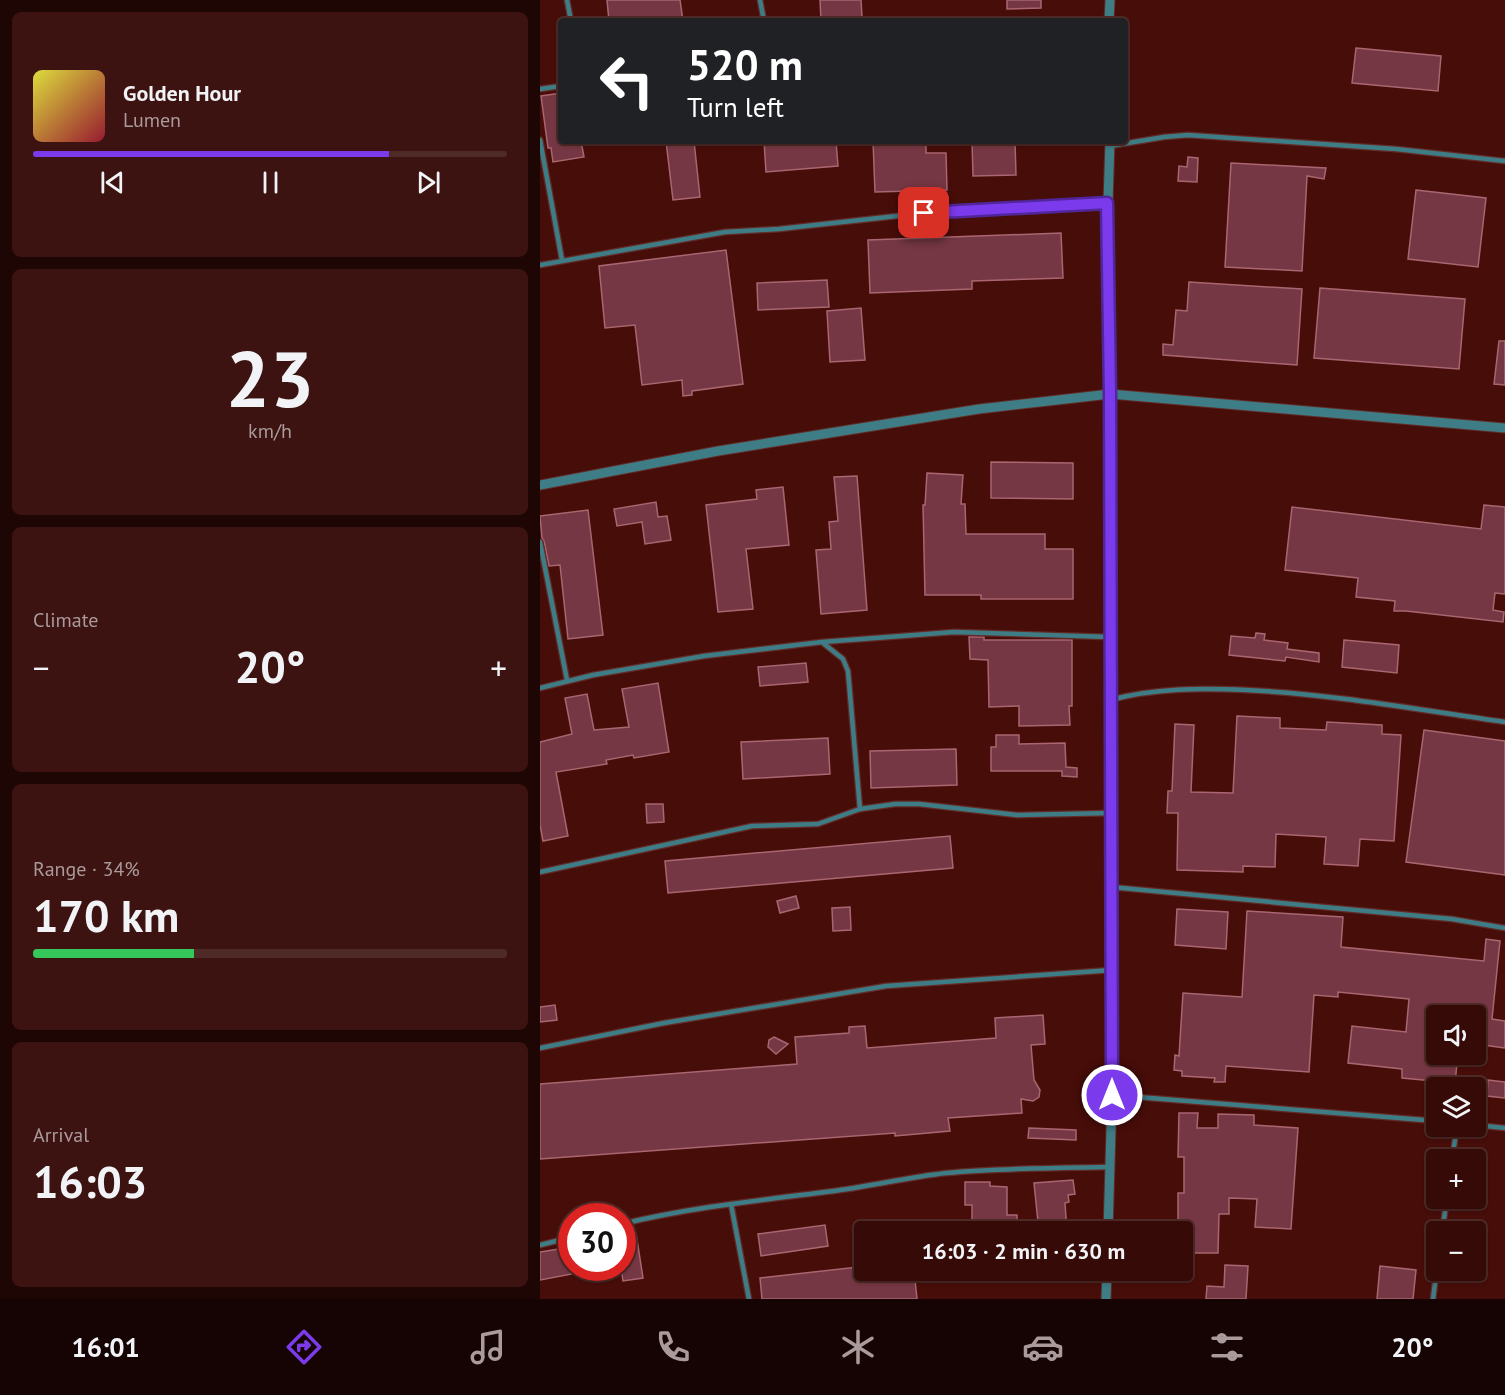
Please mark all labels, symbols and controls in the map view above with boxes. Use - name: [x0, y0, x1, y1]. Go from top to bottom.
- text: 520 m: [687, 37, 803, 92]
- icon: left: [588, 42, 666, 120]
- text: Golden Hour: [123, 79, 241, 107]
- text: Turn left: [687, 90, 784, 124]
- text: Lumen: [123, 107, 181, 133]
- icon: previous: [96, 166, 129, 199]
- icon: pause: [254, 166, 287, 199]
- icon: next: [412, 166, 445, 199]
- pin: [898, 187, 949, 238]
- icon: arrive: [907, 196, 940, 229]
- text: 23: [226, 328, 314, 429]
- text: km/h: [248, 418, 292, 444]
- text: Climate: [33, 607, 99, 633]
- text: 20°: [235, 637, 305, 695]
- text: −: [33, 646, 50, 689]
- text: +: [490, 646, 507, 689]
- text: Range · 34%: [33, 856, 140, 882]
- text: 170 km: [33, 886, 179, 944]
- map controls: [1426, 1005, 1486, 1281]
- button: sound: [1426, 1005, 1486, 1065]
- position arrow: [1080, 1063, 1144, 1127]
- button: layers: [1426, 1077, 1486, 1137]
- text: Arrival: [33, 1122, 89, 1148]
- button: +: [1426, 1149, 1486, 1209]
- text: 16:03: [33, 1152, 147, 1210]
- speed limit sign: 30: [558, 1203, 636, 1281]
- button: −: [1426, 1221, 1486, 1281]
- text: 16:03 · 2 min · 630 m: [922, 1237, 1125, 1265]
- icon: directions: [283, 1326, 325, 1368]
- icon: music: [467, 1326, 509, 1368]
- icon: phone: [652, 1326, 694, 1368]
- icon: climate: [837, 1326, 879, 1368]
- icon: car: [1022, 1326, 1064, 1368]
- icon: filters: [1206, 1326, 1248, 1368]
- text: 16:01: [71, 1330, 140, 1364]
- text: 20°: [1391, 1330, 1434, 1364]

